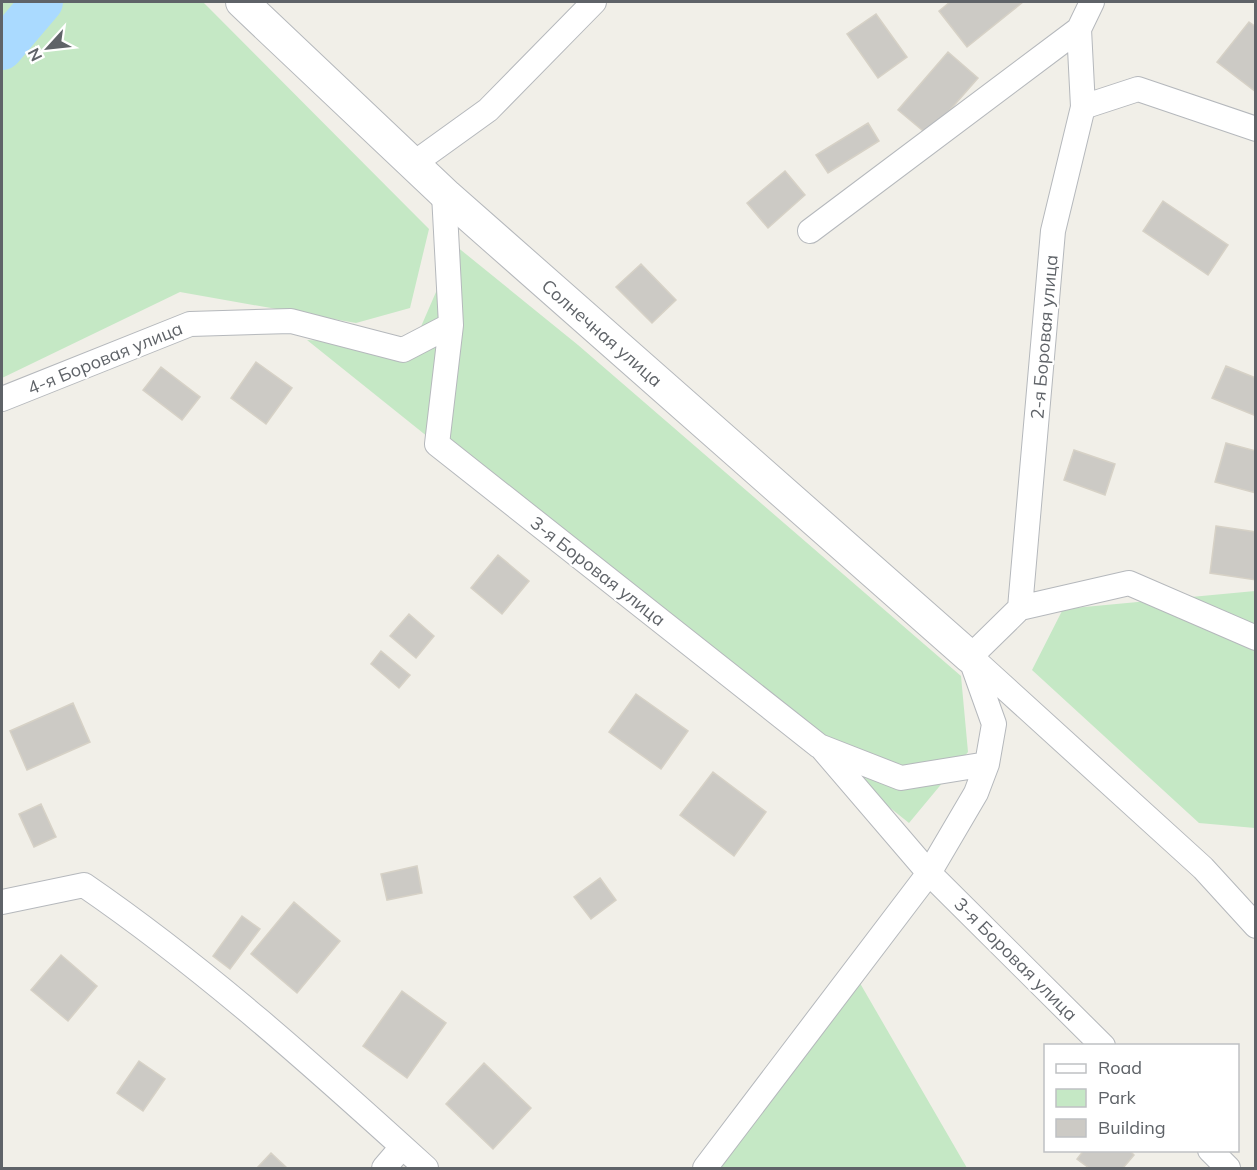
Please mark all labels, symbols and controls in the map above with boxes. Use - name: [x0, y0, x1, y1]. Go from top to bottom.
- north arrow: [18, 18, 78, 78]
- text: N: [23, 45, 46, 65]
- street label: 2-я Боровая улица: [1025, 254, 1063, 420]
- street label: Солнечная улица: [537, 274, 667, 392]
- street label: 4-я Боровая улица: [24, 316, 186, 400]
- street label: 3-я Боровая улица: [526, 511, 670, 631]
- street label: 3-я Боровая улица: [949, 892, 1083, 1026]
- legend: [1044, 1044, 1239, 1152]
- text: Road: [1098, 1056, 1142, 1079]
- text: Park: [1098, 1086, 1137, 1109]
- text: Building: [1098, 1116, 1166, 1139]

